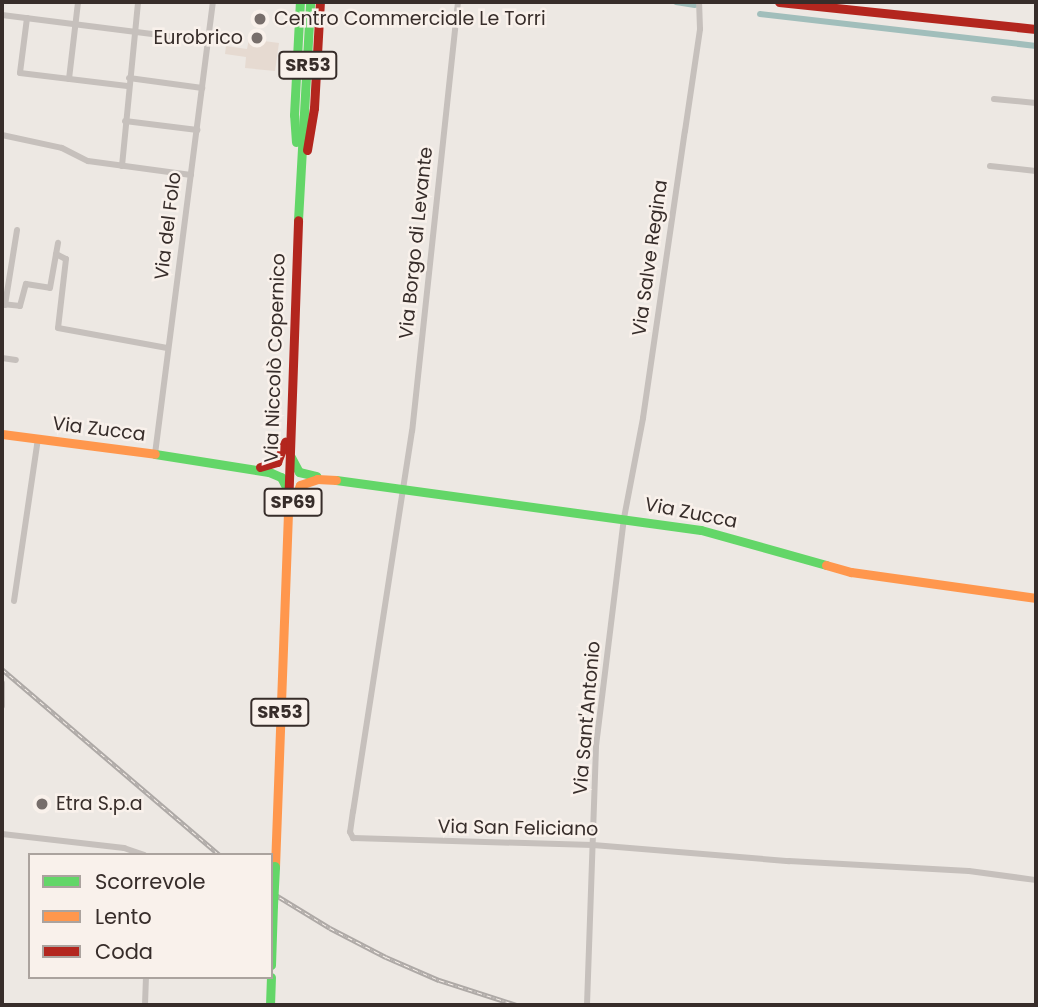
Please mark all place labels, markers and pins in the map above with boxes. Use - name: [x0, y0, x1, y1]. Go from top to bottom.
- place label: Centro Commerciale Le Torri: [274, 8, 546, 30]
- marker: Centro Commerciale Le Torri: [252, 11, 268, 27]
- place label: Eurobrico: [154, 27, 243, 49]
- marker: Eurobrico: [249, 30, 265, 46]
- place label: Etra S.p.a: [56, 793, 142, 815]
- marker: Etra S.p.a: [34, 796, 50, 812]

